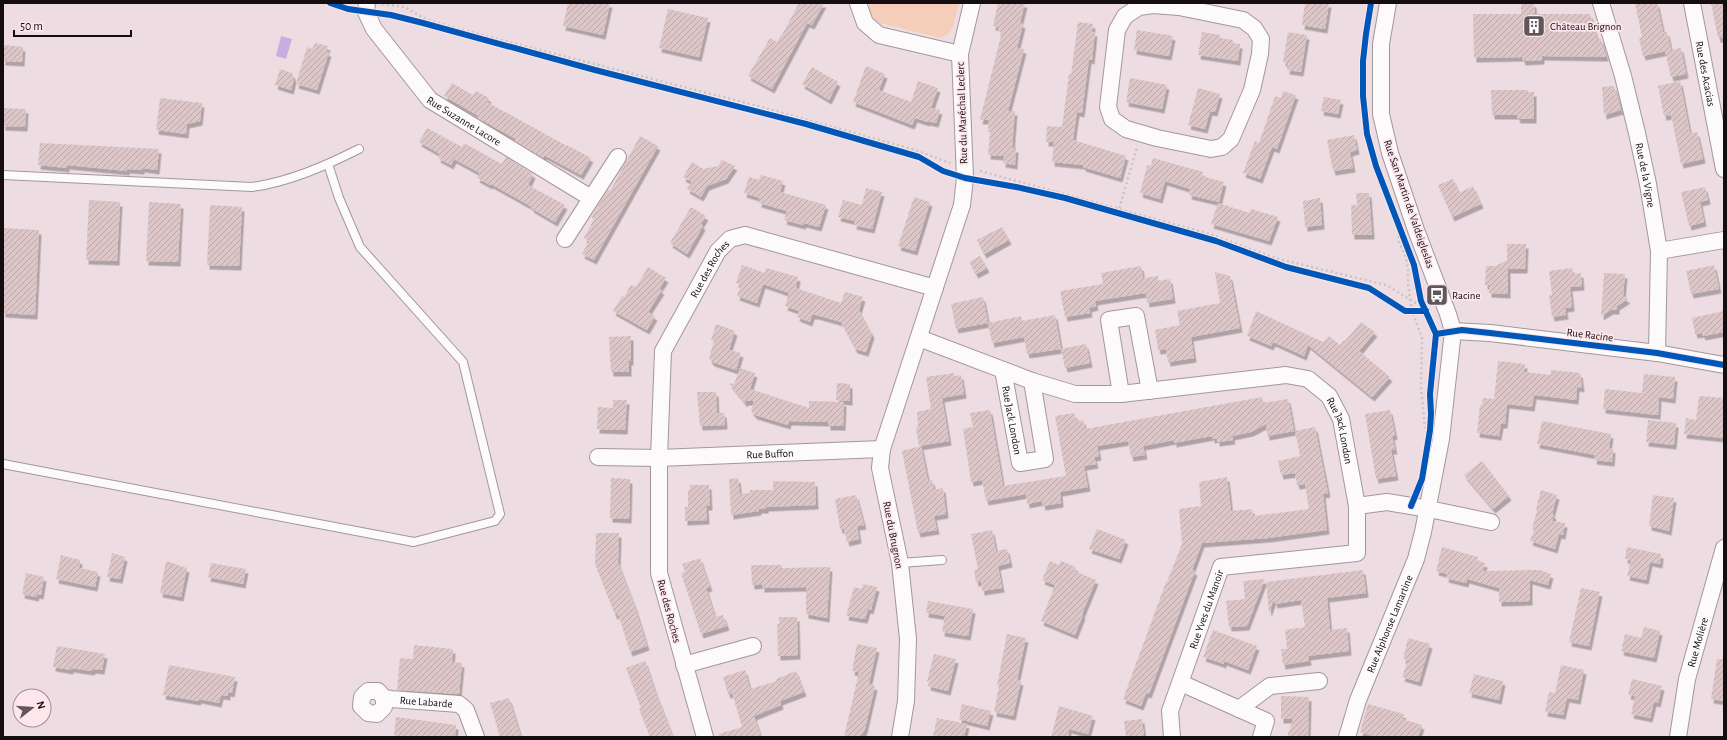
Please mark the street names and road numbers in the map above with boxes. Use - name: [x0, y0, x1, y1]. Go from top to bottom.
- street label: Rue des Acacias: [1694, 40, 1717, 107]
- street label: Rue du Maréchal Leclerc: [955, 61, 969, 164]
- street label: Rue Suzanne Lacore: [425, 94, 503, 147]
- street label: Rue San Martin de Valdeigleslas: [1382, 138, 1436, 270]
- street label: Rue de la Vigne: [1634, 142, 1657, 208]
- street label: Rue des Roches: [688, 238, 731, 299]
- street label: Rue Racine: [1566, 327, 1614, 343]
- street label: Rue Jack London: [1000, 385, 1024, 456]
- street label: Rue Jack London: [1325, 395, 1355, 465]
- street label: Rue Buffon: [746, 447, 794, 460]
- street label: Rue du Brugnon: [881, 500, 905, 570]
- street label: Rue Yves du Manoir: [1187, 568, 1225, 650]
- street label: Rue Alphonse Lamartine: [1364, 573, 1414, 674]
- street label: Rue des Roches: [655, 578, 683, 644]
- street label: Rue Molière: [1685, 616, 1710, 668]
- street label: Rue Labarde: [399, 694, 453, 709]

